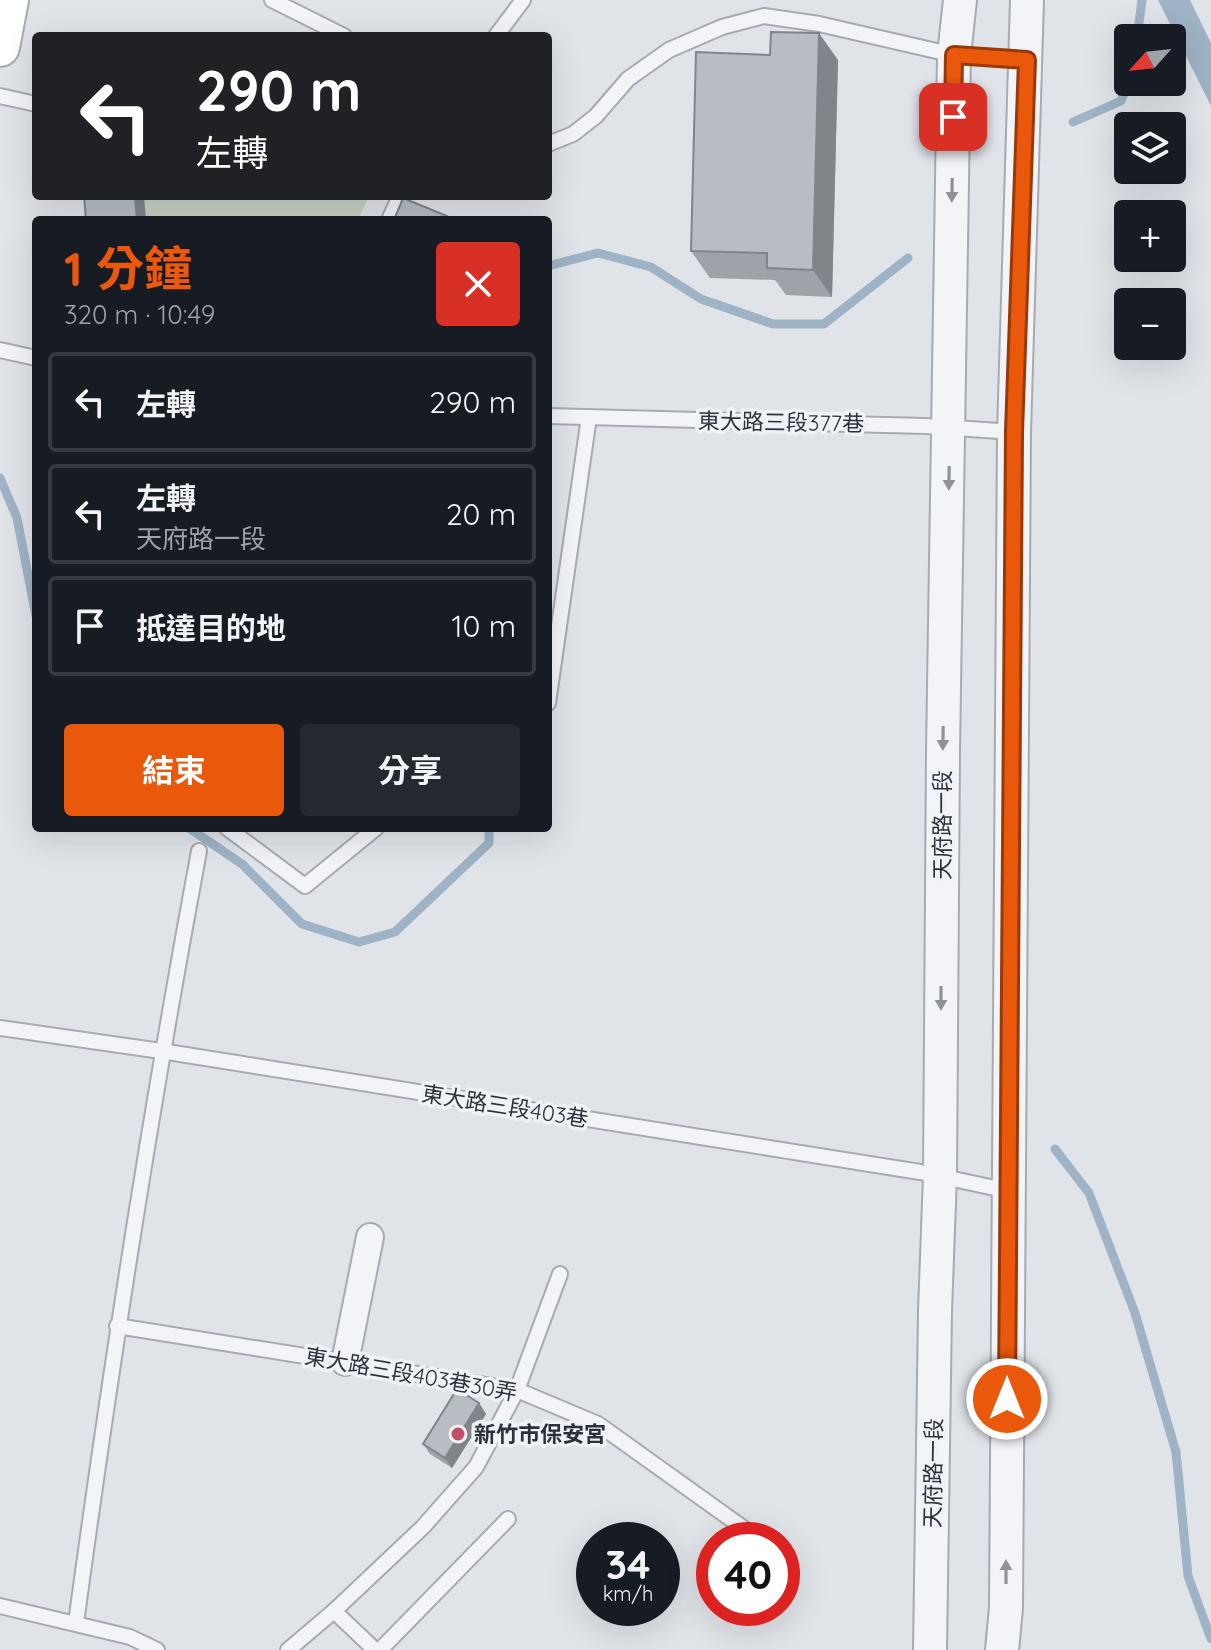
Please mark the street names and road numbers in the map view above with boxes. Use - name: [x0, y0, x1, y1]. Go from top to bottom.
- street label: 東大路三段377巷: [698, 407, 864, 437]
- street label: 天府路一段: [928, 770, 956, 880]
- street label: 東大路三段403巷: [420, 1079, 590, 1133]
- street label: 東大路三段403巷30弄: [303, 1342, 519, 1406]
- street label: 天府路一段: [918, 1418, 948, 1528]

